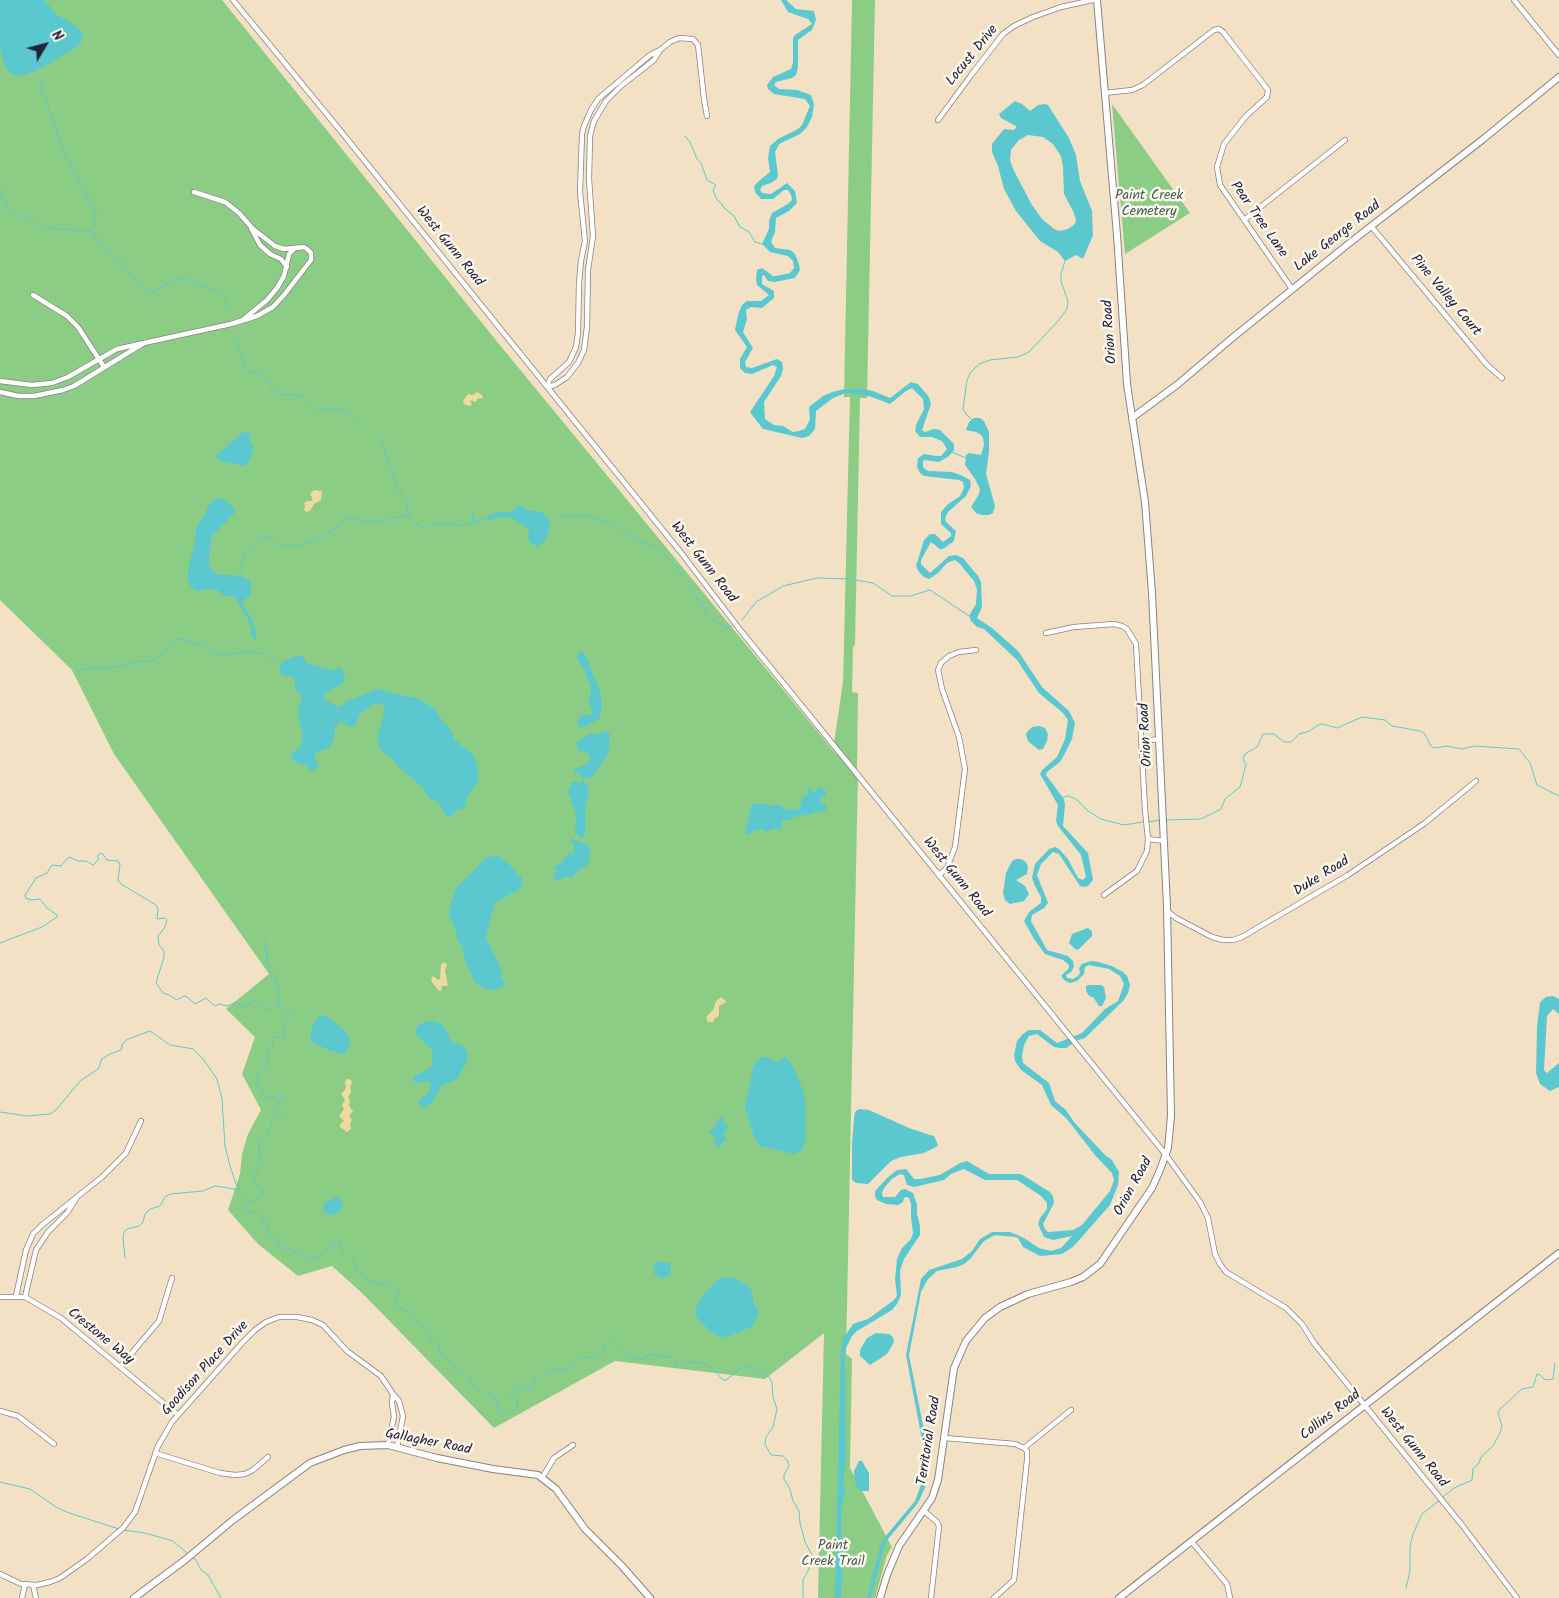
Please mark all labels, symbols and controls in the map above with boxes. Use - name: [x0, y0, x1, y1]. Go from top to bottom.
- north arrow: [20, 20, 70, 70]
- street label: Locust Drive: [943, 22, 1003, 90]
- text: N: [46, 26, 68, 46]
- street label: Pear Tree Lane: [1226, 179, 1290, 261]
- park label: Paint Creek Cemetery: [1115, 189, 1183, 222]
- street label: Lake George Road: [1291, 198, 1385, 276]
- street label: West Gunn Road: [412, 204, 486, 290]
- street label: Pine Valley Court: [1406, 252, 1484, 340]
- street label: Orion Road: [1100, 299, 1122, 365]
- street label: West Gunn Road: [666, 519, 740, 607]
- street label: Orion Road: [1137, 703, 1157, 767]
- street label: West Gunn Road: [919, 835, 993, 921]
- street label: Duke Road: [1291, 853, 1353, 901]
- street label: Orion Road: [1111, 1155, 1157, 1219]
- street label: Crestone Way: [63, 1305, 137, 1369]
- street label: Goodison Place Drive: [159, 1318, 253, 1420]
- street label: Collins Road: [1297, 1387, 1365, 1445]
- street label: Territorial Road: [915, 1395, 945, 1487]
- street label: West Gunn Road: [1376, 1405, 1450, 1491]
- street label: Gallagher Road: [384, 1426, 472, 1460]
- park label: Paint Creek Trail: [801, 1539, 865, 1571]

